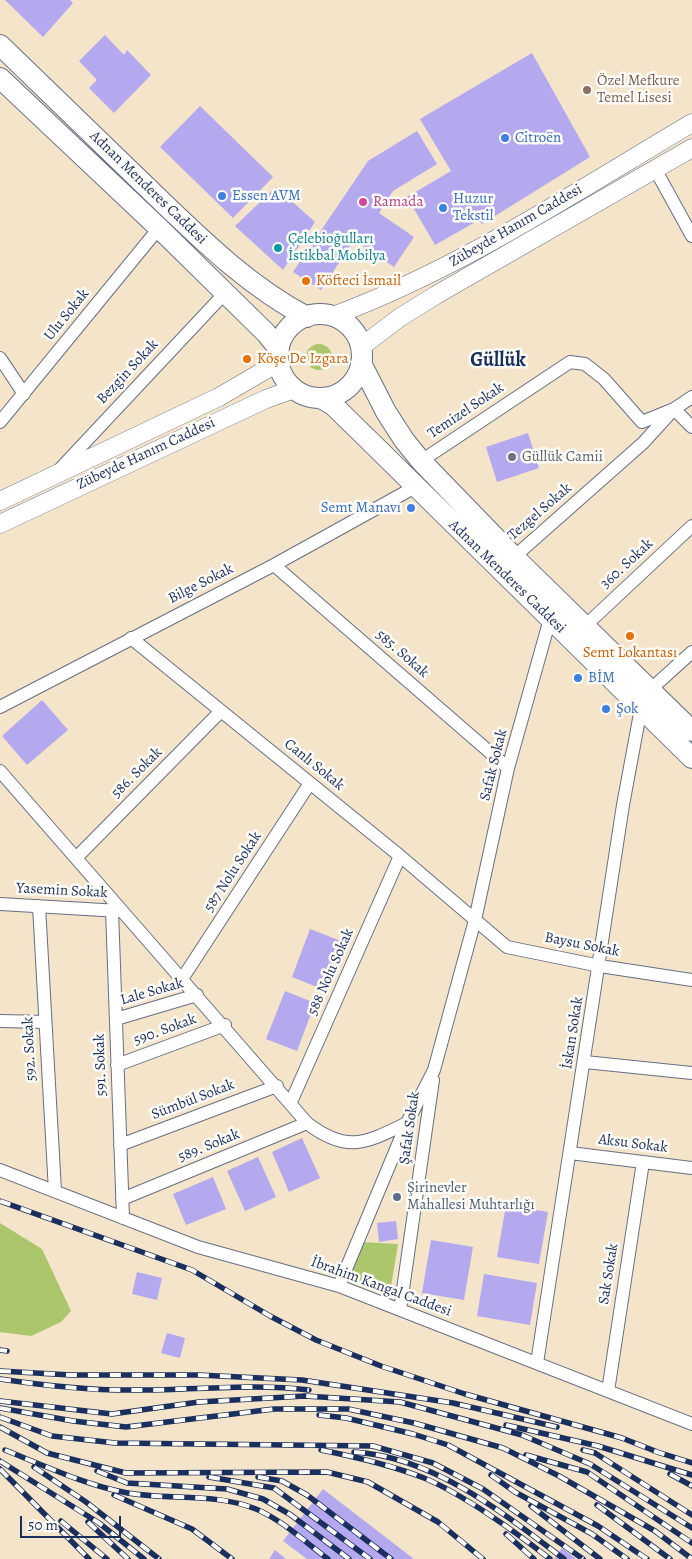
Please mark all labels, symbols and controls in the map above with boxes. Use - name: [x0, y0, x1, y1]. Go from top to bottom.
- place label: Özel Mefkure Temel Lisesi: [597, 72, 680, 107]
- marker: Özel Mefkure Temel Lisesi: [581, 84, 593, 96]
- street label: Adnan Menderes Caddesi: [86, 127, 210, 249]
- place label: Citroën: [515, 129, 561, 147]
- marker: Citroën: [499, 132, 511, 144]
- street label: Zübeyde Hanım Caddesi: [446, 181, 586, 271]
- place label: Essen AVM: [232, 187, 301, 205]
- marker: Essen AVM: [216, 190, 228, 202]
- place label: Huzur Tekstil: [453, 190, 493, 225]
- place label: Ramada: [373, 193, 423, 211]
- marker: Ramada: [357, 196, 369, 208]
- marker: Huzur Tekstil: [437, 202, 449, 214]
- place label: Çelebioğulları İstikbal Mobilya: [288, 230, 386, 265]
- marker: Çelebioğulları İstikbal Mobilya: [272, 242, 284, 254]
- place label: Köfteci İsmail: [316, 272, 401, 290]
- marker: Köfteci İsmail: [300, 275, 312, 287]
- street label: Ulu Sokak: [41, 285, 93, 345]
- street label: Bezgin Sokak: [93, 336, 163, 408]
- district label: Güllük: [470, 349, 526, 373]
- place label: Köşe De Izgara: [257, 350, 349, 368]
- marker: Köşe De Izgara: [241, 353, 253, 365]
- street label: Temizel Sokak: [425, 379, 507, 443]
- street label: Zübeyde Hanım Caddesi: [74, 414, 218, 494]
- place label: Güllük Camii: [522, 448, 603, 466]
- marker: Güllük Camii: [506, 451, 518, 463]
- street label: Tezgel Sokak: [504, 479, 576, 545]
- place label: Semt Manavı: [321, 499, 401, 517]
- marker: Semt Manavı: [405, 502, 417, 514]
- street label: Adnan Menderes Caddesi: [445, 516, 569, 638]
- street label: 360. Sokak: [597, 535, 657, 593]
- street label: Bilge Sokak: [165, 560, 237, 608]
- street label: 585. Sokak: [372, 626, 432, 682]
- marker: Semt Lokantası: [624, 630, 636, 642]
- place label: Semt Lokantası: [583, 644, 677, 662]
- place label: BİM: [588, 669, 615, 687]
- marker: BİM: [572, 672, 584, 684]
- place label: Şok: [616, 700, 639, 718]
- marker: Şok: [600, 703, 612, 715]
- street label: Safak Sokak: [476, 727, 512, 803]
- street label: Canlı Sokak: [280, 735, 348, 795]
- street label: 586. Sokak: [108, 744, 166, 802]
- street label: 587 Nolu Sokak: [200, 828, 266, 916]
- street label: Yasemin Sokak: [16, 880, 108, 902]
- street label: 588 Nolu Sokak: [304, 926, 358, 1018]
- street label: Baysu Sokak: [543, 929, 621, 961]
- street label: Lale Sokak: [118, 974, 186, 1010]
- street label: İskan Sokak: [558, 995, 588, 1071]
- street label: 590. Sokak: [131, 1010, 199, 1050]
- street label: 592. Sokak: [19, 1016, 41, 1082]
- street label: 591. Sokak: [91, 1033, 111, 1097]
- street label: Sümbül Sokak: [149, 1076, 237, 1124]
- street label: Şafak Sokak: [396, 1090, 424, 1166]
- street label: 589. Sokak: [176, 1126, 242, 1166]
- street label: Aksu Sokak: [597, 1131, 669, 1157]
- place label: Şirinevler Mahallesi Muhtarlığı: [407, 1179, 535, 1214]
- marker: Şirinevler Mahallesi Muhtarlığı: [391, 1191, 403, 1203]
- street label: Sak Sokak: [595, 1242, 623, 1306]
- street label: İbrahim Kangal Caddesi: [308, 1253, 454, 1321]
- scale bar: [22, 1506, 124, 1538]
- text: 50 m: [28, 1515, 58, 1535]

